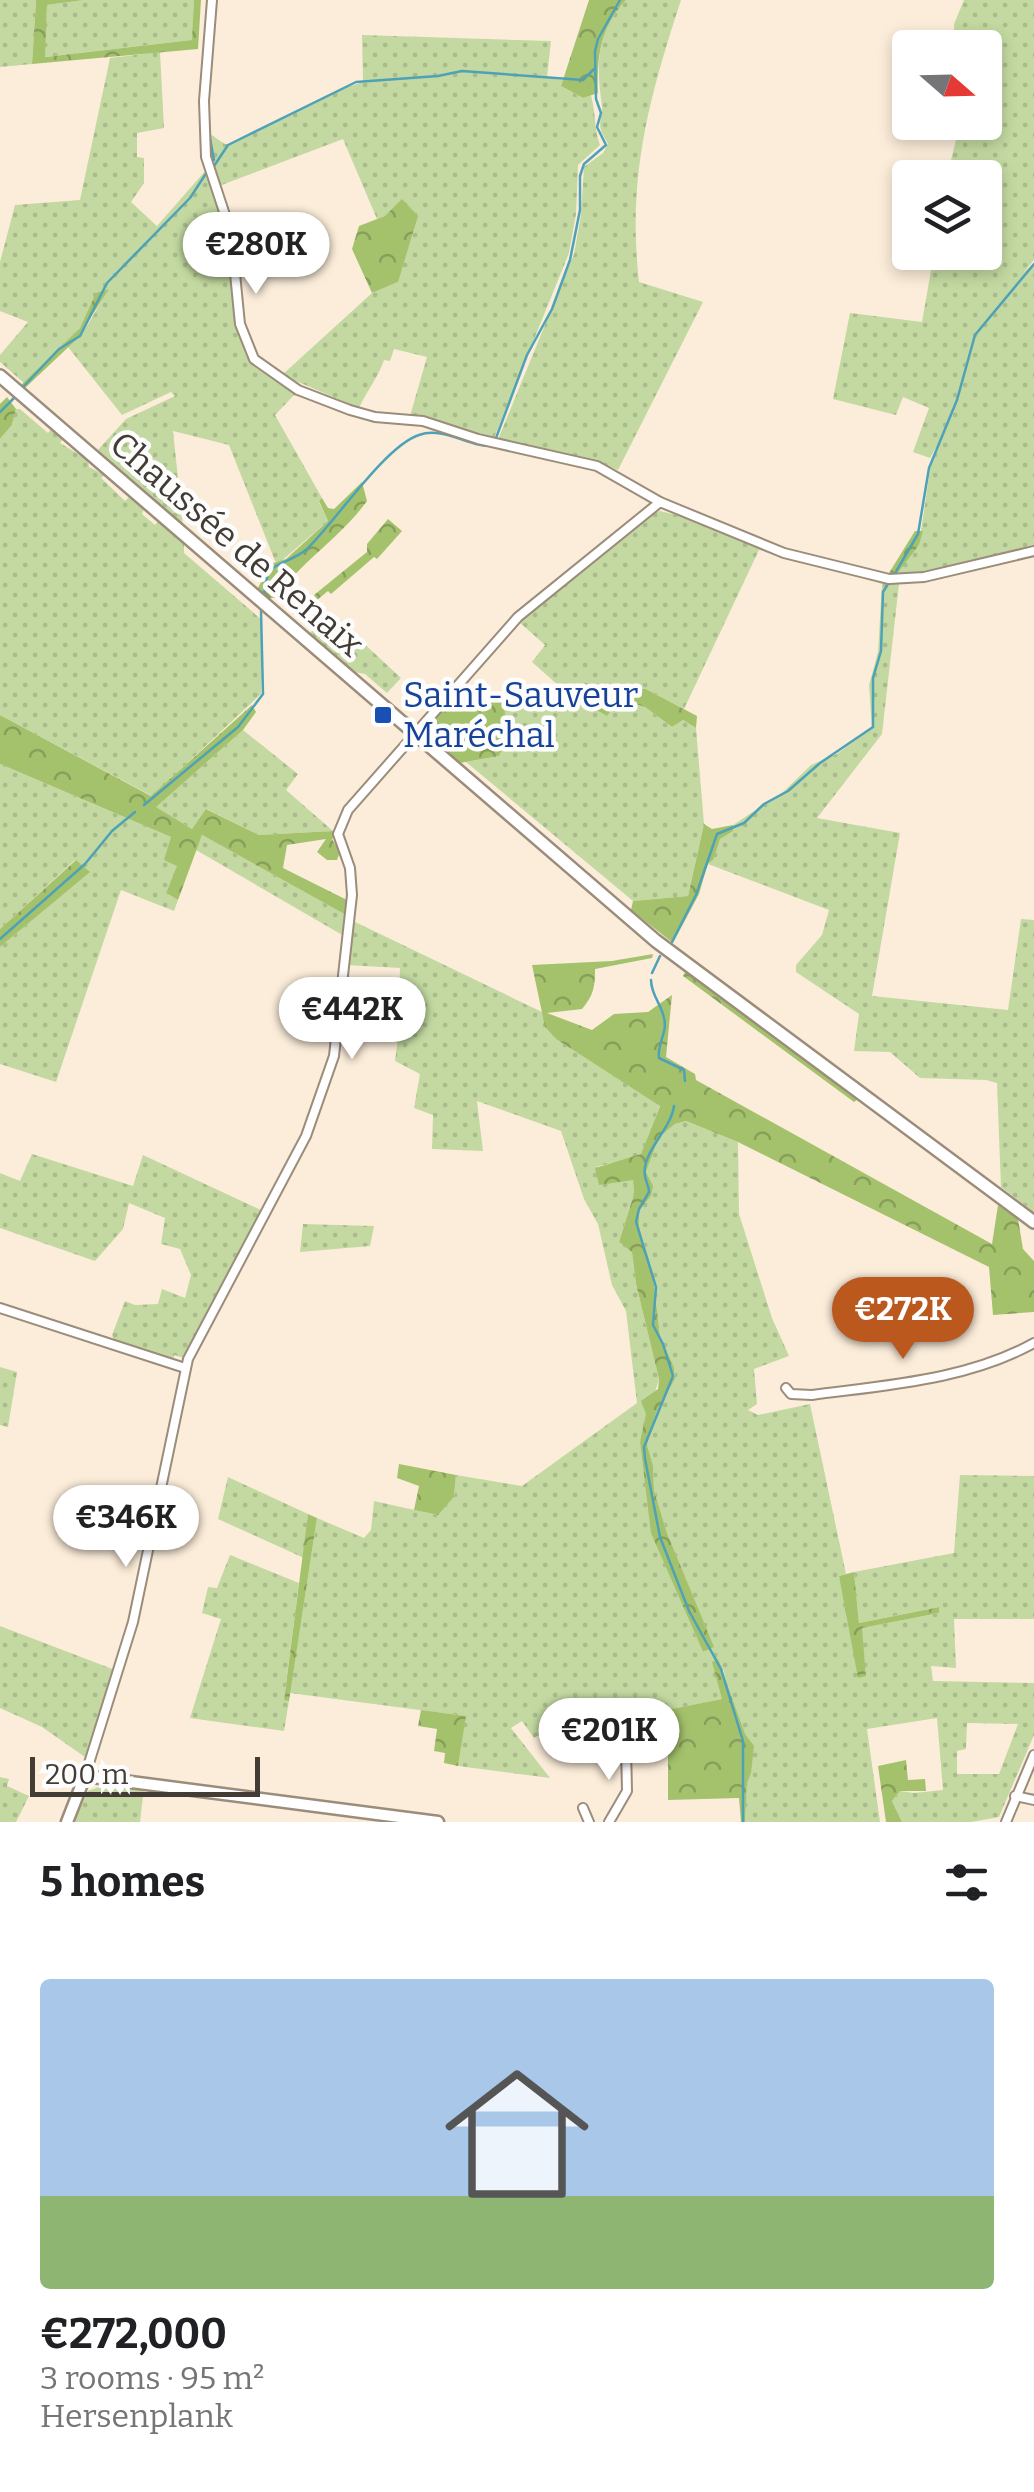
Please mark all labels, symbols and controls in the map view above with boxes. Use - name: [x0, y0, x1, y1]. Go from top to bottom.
- north arrow: [892, 30, 1002, 140]
- map controls: [892, 30, 1002, 270]
- button: layers: [892, 160, 1002, 270]
- pin: €280K: [186, 212, 326, 297]
- text: €280K: [205, 225, 307, 263]
- street label: Chaussée de Renaix: [102, 423, 372, 665]
- place label: Saint-Sauveur Maréchal: [403, 674, 638, 756]
- marker: Saint-Sauveur Maréchal: [372, 704, 394, 726]
- pin: €442K: [282, 977, 422, 1062]
- text: €442K: [301, 990, 403, 1028]
- pin: €272K: [833, 1277, 973, 1362]
- text: €272K: [854, 1290, 952, 1328]
- pin: €346K: [56, 1485, 196, 1570]
- text: €346K: [75, 1498, 177, 1536]
- pin: €201K: [539, 1698, 679, 1783]
- text: €201K: [560, 1711, 658, 1749]
- scale bar: [30, 1752, 260, 1796]
- text: 200 m: [45, 1758, 128, 1791]
- icon: filters: [939, 1855, 994, 1910]
- text: 5 homes: [40, 1857, 205, 1907]
- icon: home: [427, 2044, 607, 2224]
- text: €272,000: [40, 2309, 227, 2359]
- text: 3 rooms · 95 m²: [40, 2359, 264, 2397]
- text: Hersenplank: [40, 2397, 233, 2435]

